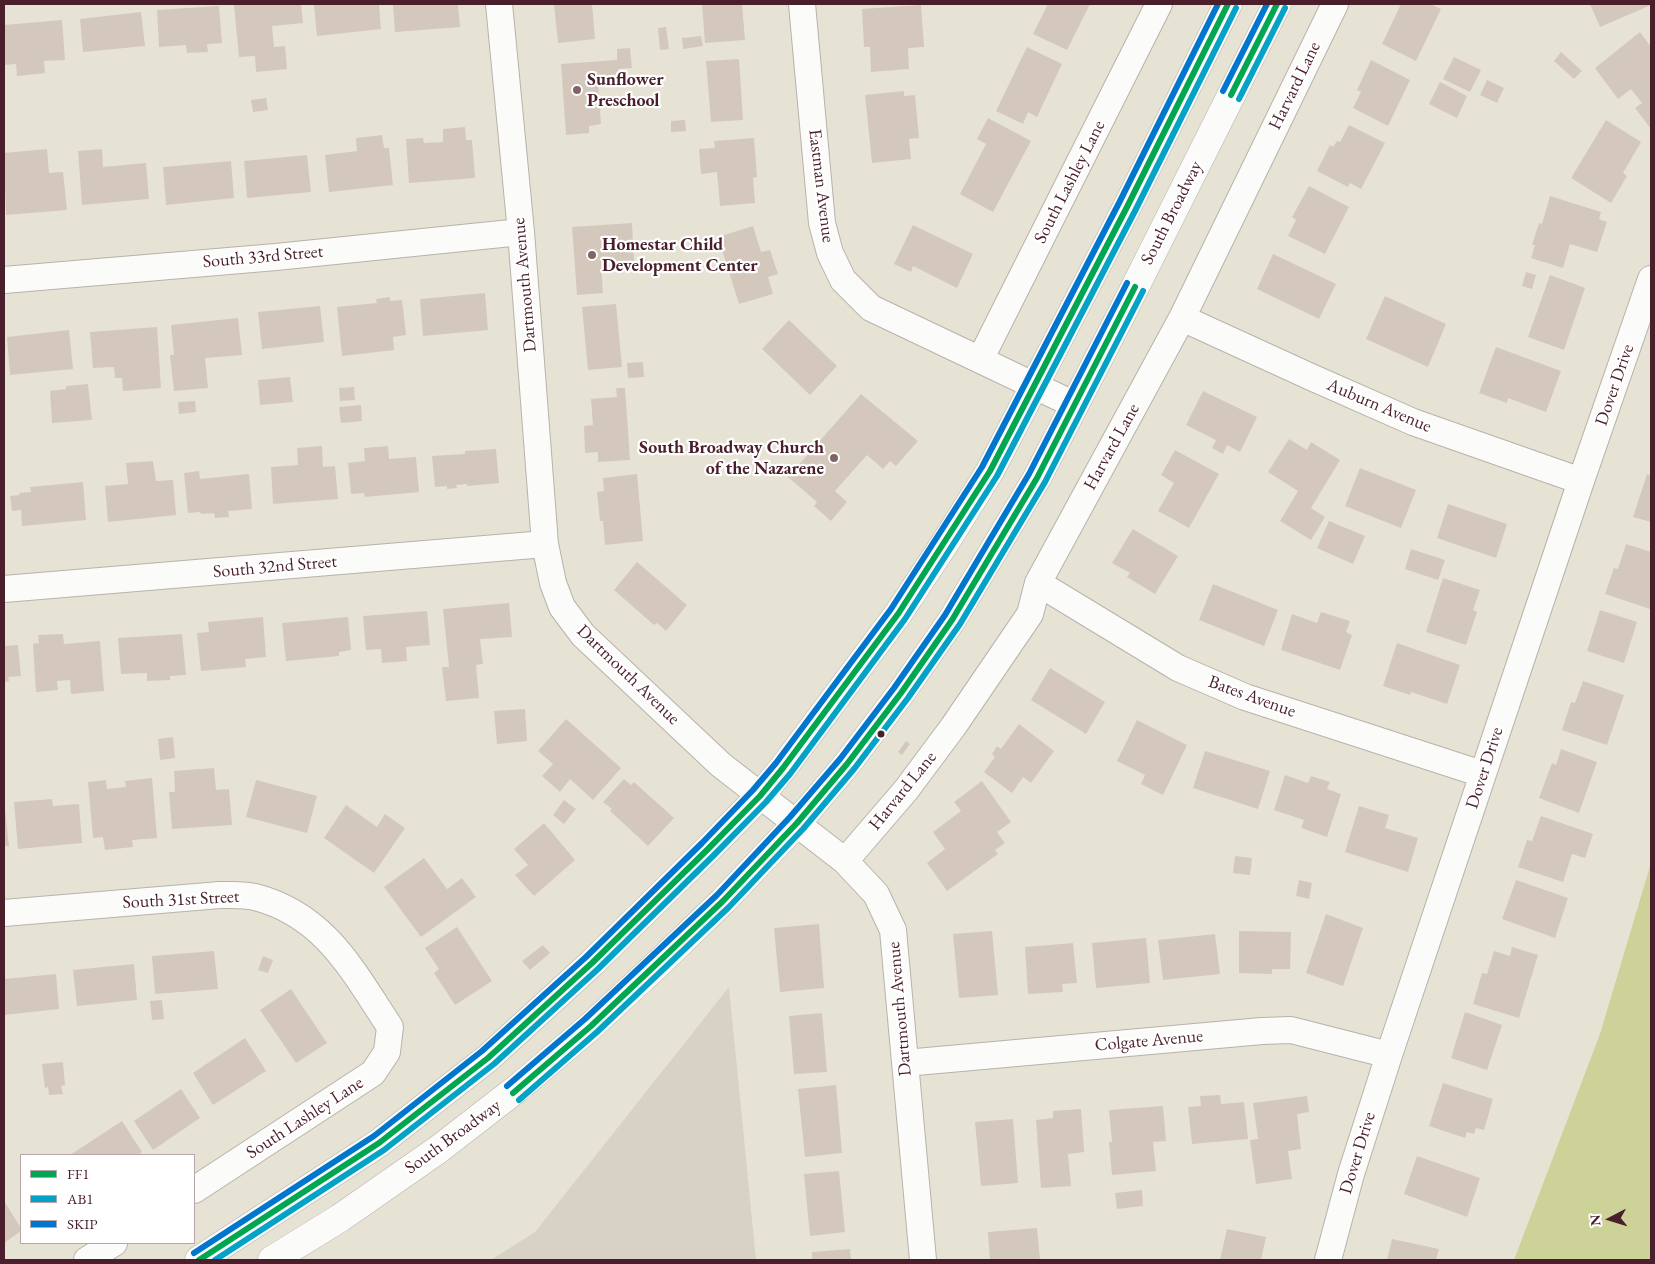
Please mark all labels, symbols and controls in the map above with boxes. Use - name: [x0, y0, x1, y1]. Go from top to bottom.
- street label: Harvard Lane: [1264, 38, 1326, 134]
- place label: Sunflower Preschool: [587, 69, 664, 112]
- marker: Sunflower Preschool: [571, 84, 583, 96]
- street label: South Lashley Lane: [1030, 117, 1110, 247]
- street label: Eastman Avenue: [803, 128, 839, 244]
- street label: South Broadway: [1137, 157, 1207, 269]
- street label: Dartmouth Avenue: [508, 217, 542, 353]
- place label: Homestar Child Development Center: [602, 234, 758, 276]
- street label: South 33rd Street: [202, 241, 324, 273]
- marker: Homestar Child Development Center: [586, 249, 598, 261]
- street label: Dover Drive: [1591, 341, 1639, 429]
- street label: Auburn Avenue: [1323, 374, 1435, 438]
- street label: Harvard Lane: [1079, 400, 1145, 494]
- place label: South Broadway Church of the Nazarene: [639, 437, 824, 479]
- marker: South Broadway Church of the Nazarene: [828, 452, 840, 464]
- street label: South 32nd Street: [212, 551, 338, 583]
- street label: Dartmouth Avenue: [572, 620, 684, 730]
- street label: Bates Avenue: [1205, 671, 1299, 723]
- street label: Dover Drive: [1462, 724, 1508, 812]
- unlabelled marker: [876, 729, 886, 739]
- street label: Harvard Lane: [865, 747, 941, 835]
- street label: South 31st Street: [122, 886, 240, 914]
- street label: Dartmouth Avenue: [883, 941, 917, 1077]
- street label: Colgate Avenue: [1094, 1026, 1204, 1056]
- street label: South Lashley Lane: [242, 1072, 368, 1164]
- street label: South Broadway: [401, 1095, 505, 1179]
- street label: Dover Drive: [1335, 1109, 1381, 1197]
- legend: [20, 1154, 195, 1244]
- text: FF1: [67, 1164, 90, 1183]
- text: AB1: [67, 1189, 93, 1208]
- north arrow: [1585, 1194, 1635, 1244]
- text: SKIP: [67, 1214, 98, 1233]
- text: N: [1586, 1214, 1605, 1227]

